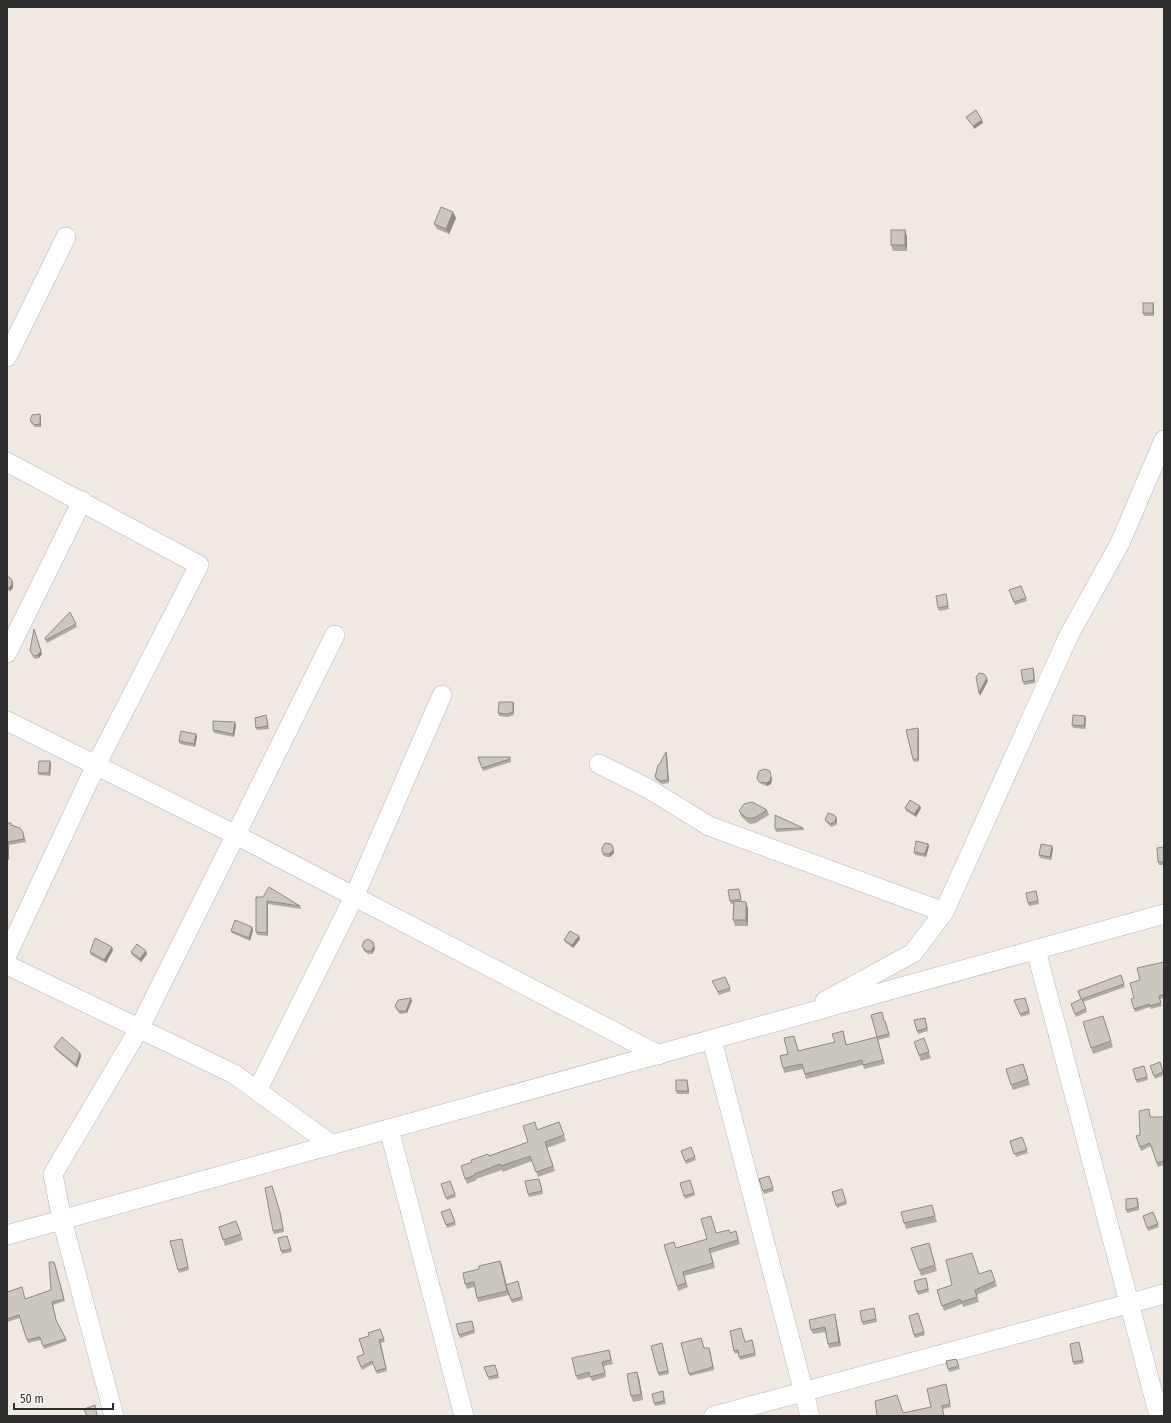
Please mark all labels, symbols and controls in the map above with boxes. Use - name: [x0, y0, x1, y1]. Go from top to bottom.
- scale bar: [14, 1385, 113, 1411]
- text: 50 m: [20, 1392, 44, 1406]

